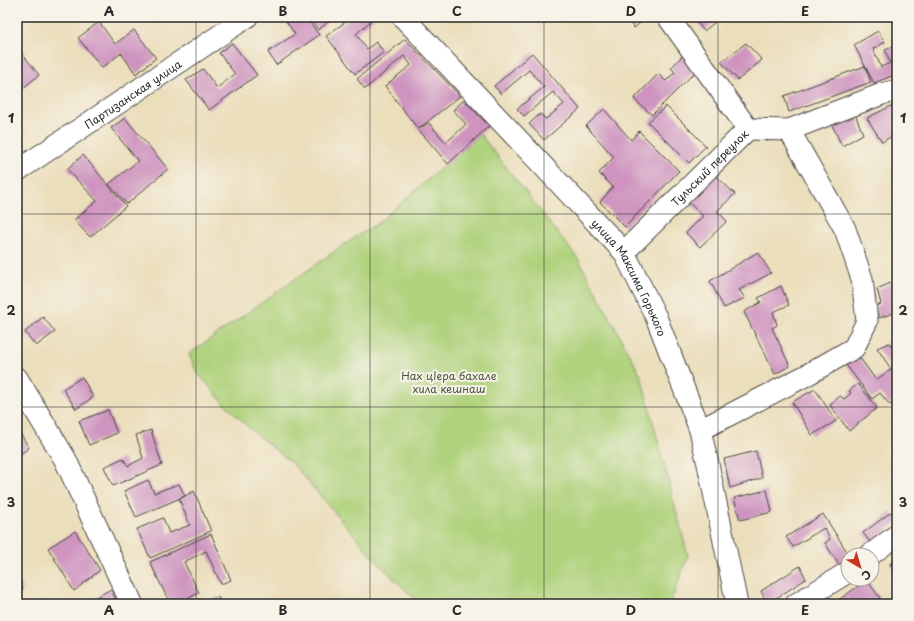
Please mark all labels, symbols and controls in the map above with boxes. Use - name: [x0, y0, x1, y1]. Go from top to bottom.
- text: A: [104, 1, 114, 20]
- text: B: [279, 1, 288, 20]
- text: C: [452, 1, 462, 20]
- text: D: [626, 1, 636, 20]
- text: E: [801, 1, 809, 20]
- street label: Партизанская улица: [80, 55, 185, 132]
- text: 1: [8, 108, 14, 127]
- text: 1: [900, 108, 906, 127]
- street label: Тульский переулок: [667, 125, 752, 210]
- street label: улица Максима Горького: [588, 214, 671, 339]
- text: 2: [6, 300, 16, 319]
- text: 2: [898, 300, 908, 319]
- park label: Нах цIера бахале хила кешнаш: [401, 367, 497, 397]
- text: 3: [7, 492, 16, 511]
- text: 3: [899, 492, 908, 511]
- north arrow: [840, 547, 880, 587]
- text: С: [858, 566, 875, 585]
- text: A: [104, 600, 114, 619]
- text: B: [279, 600, 288, 619]
- text: C: [452, 600, 462, 619]
- text: D: [626, 600, 636, 619]
- text: E: [801, 600, 809, 619]

